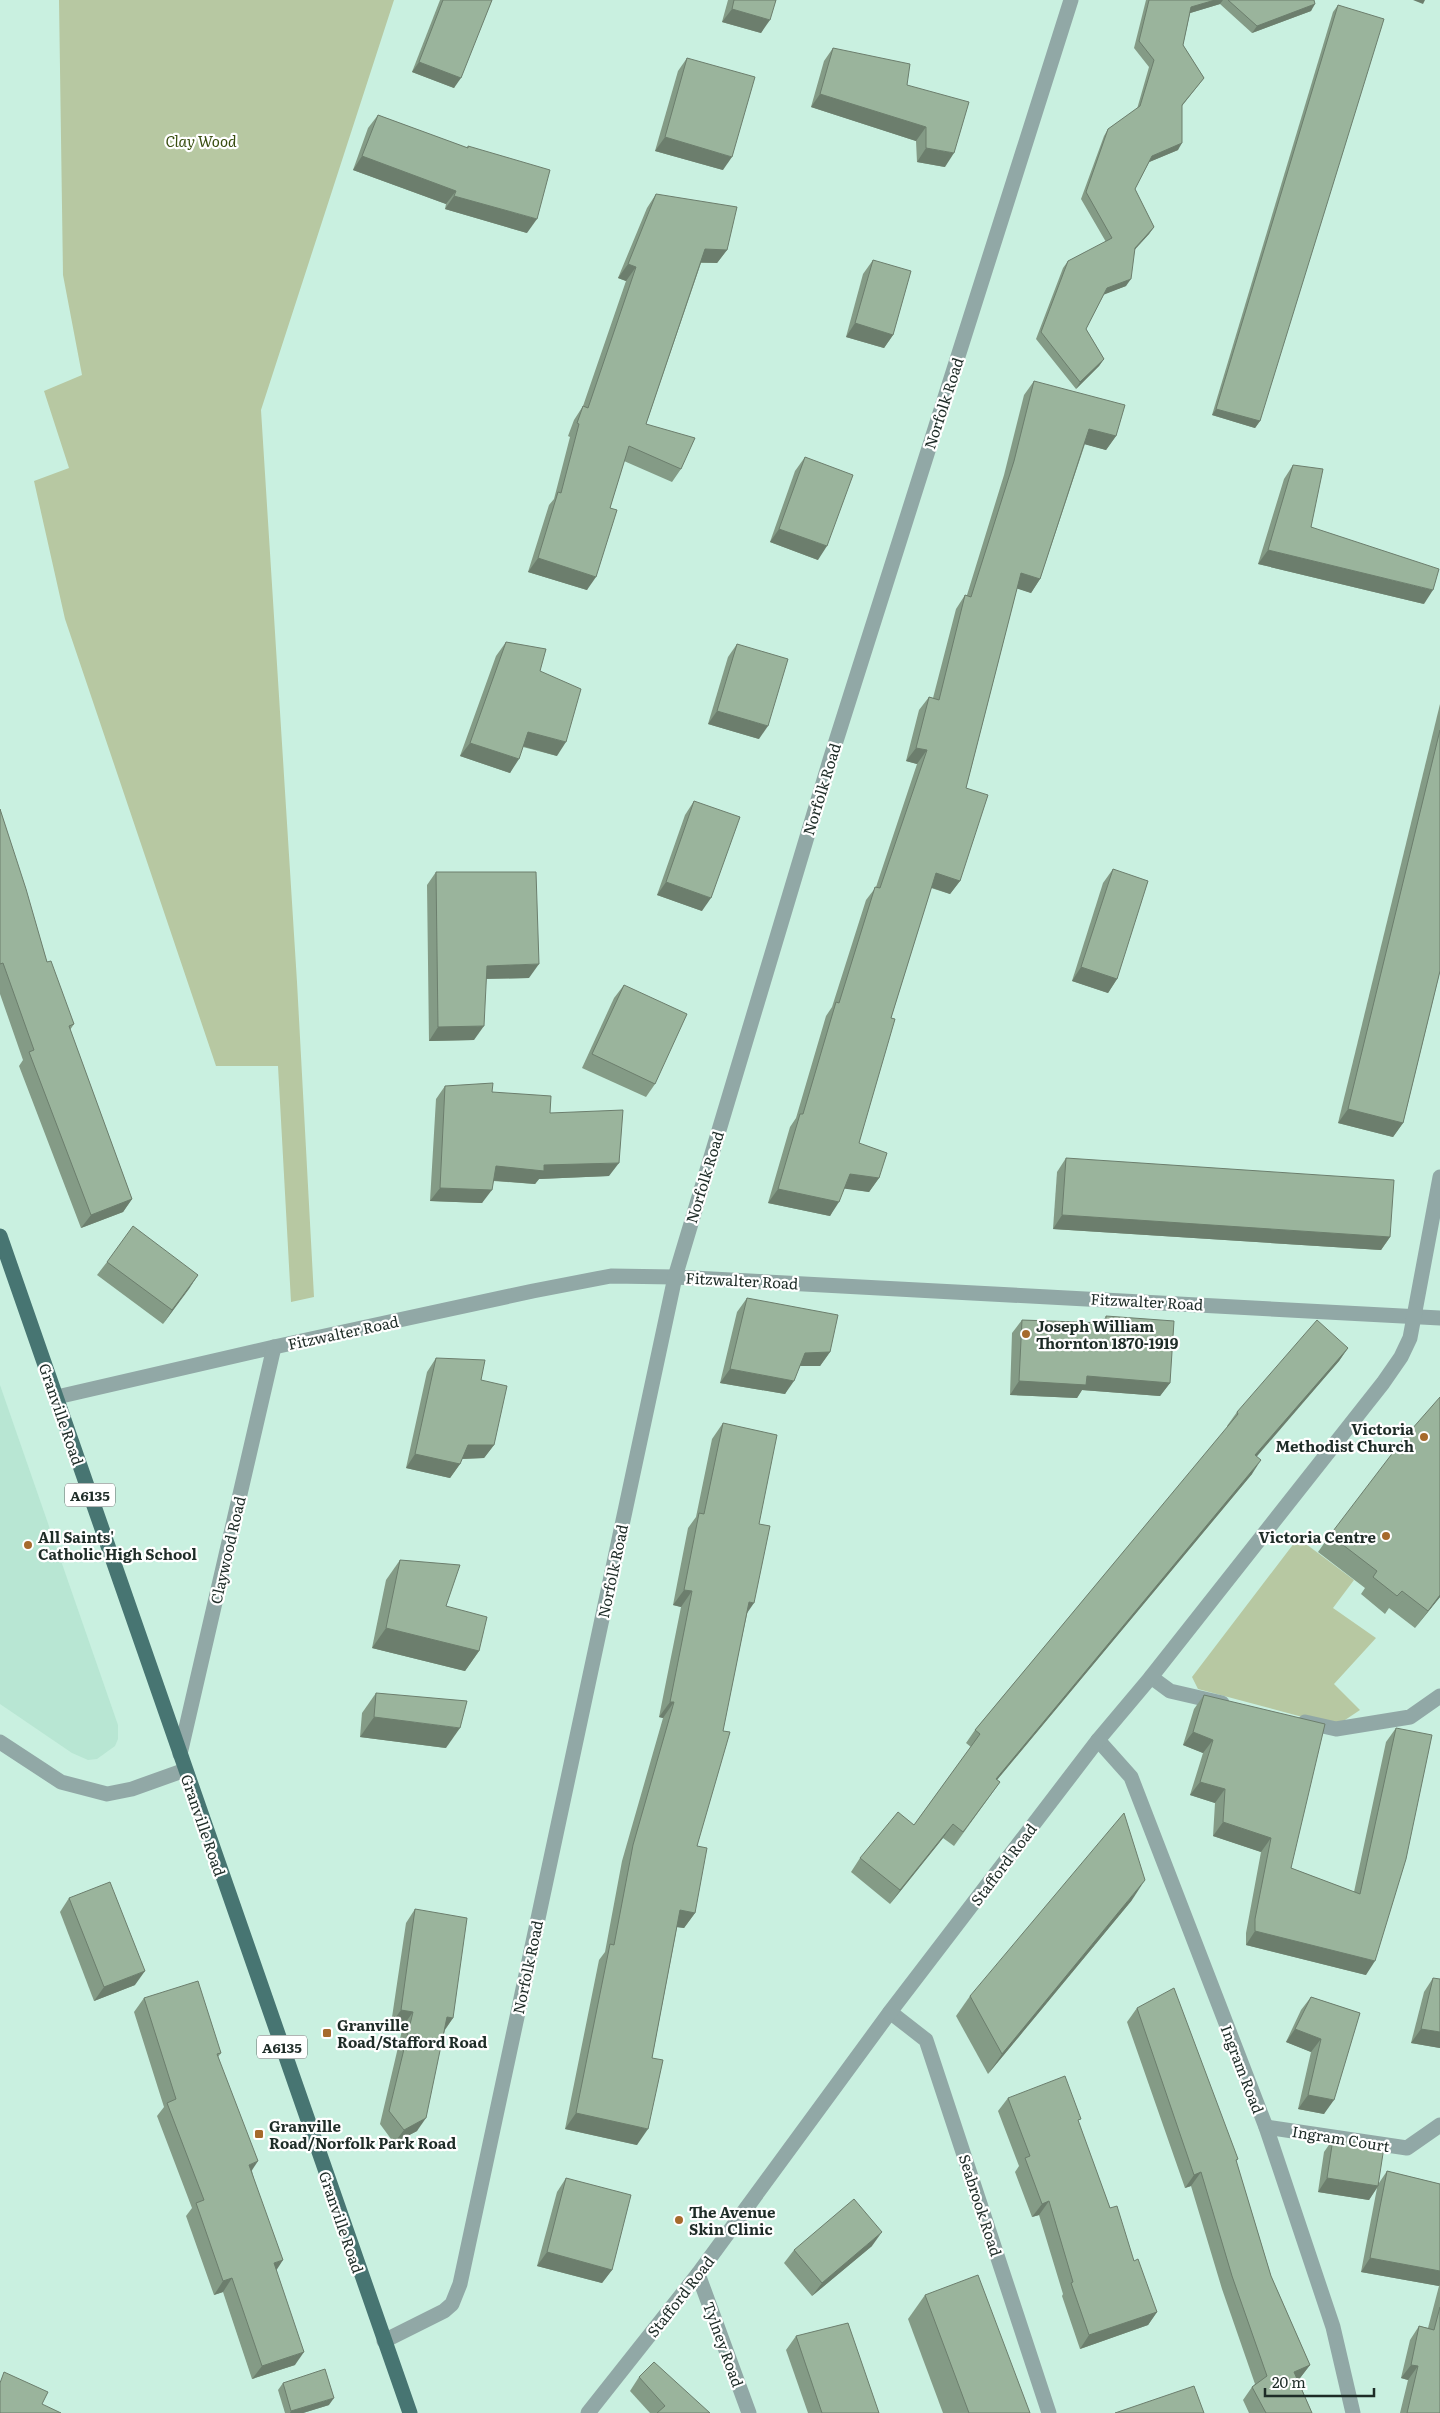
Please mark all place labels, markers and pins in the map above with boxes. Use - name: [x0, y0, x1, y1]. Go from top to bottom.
- place label: Joseph William Thornton 1870-1919: [1036, 1314, 1179, 1354]
- marker: Joseph William Thornton 1870-1919: [1020, 1328, 1032, 1340]
- place label: Victoria Methodist Church: [1275, 1417, 1414, 1457]
- marker: Victoria Methodist Church: [1418, 1431, 1430, 1443]
- place label: All Saints' Catholic High School: [38, 1525, 198, 1565]
- place label: Victoria Centre: [1259, 1525, 1376, 1548]
- marker: Victoria Centre: [1380, 1530, 1392, 1542]
- marker: All Saints' Catholic High School: [22, 1539, 34, 1551]
- place label: Granville Road/Stafford Road: [337, 2013, 487, 2053]
- marker: Granville Road/Stafford Road: [321, 2027, 333, 2039]
- place label: Granville Road/Norfolk Park Road: [269, 2114, 456, 2154]
- marker: Granville Road/Norfolk Park Road: [253, 2128, 265, 2140]
- place label: The Avenue Skin Clinic: [689, 2200, 776, 2240]
- marker: The Avenue Skin Clinic: [673, 2214, 685, 2226]

